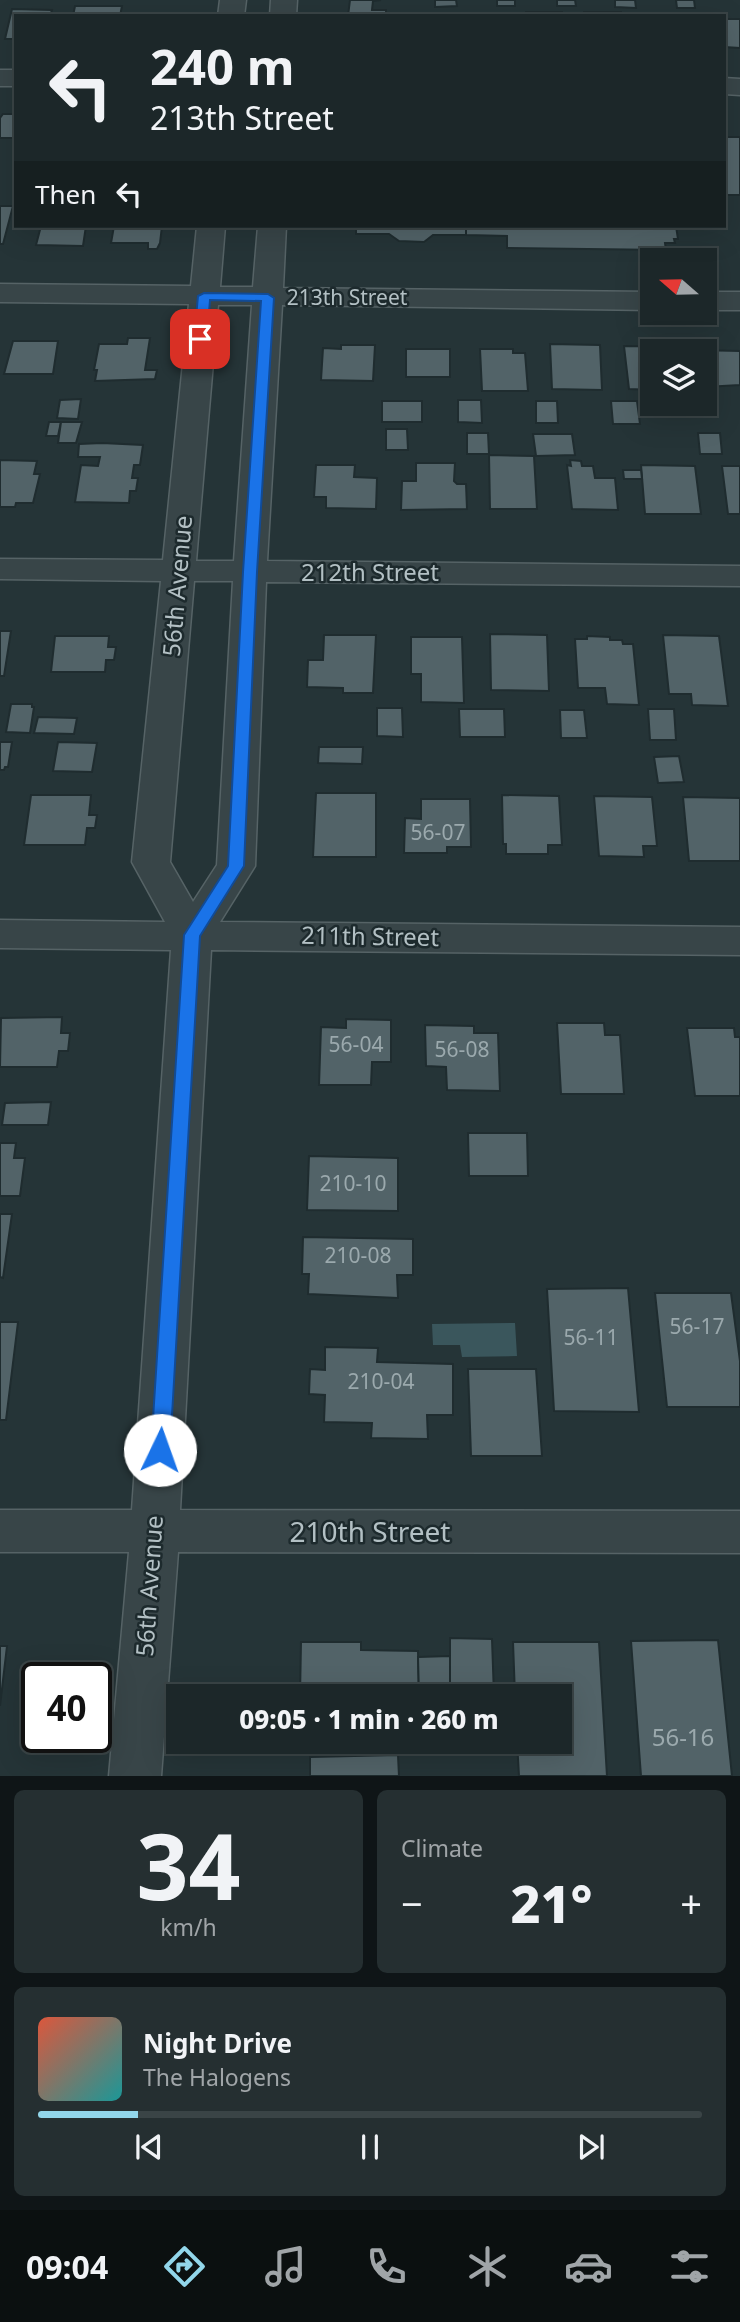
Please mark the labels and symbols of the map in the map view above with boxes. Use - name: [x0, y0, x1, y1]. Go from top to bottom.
- north arrow: [640, 248, 718, 326]
- street label: 213th Street: [287, 283, 408, 311]
- pin: [170, 309, 230, 369]
- street label: 56th Avenue: [154, 514, 199, 658]
- street label: 212th Street: [301, 555, 439, 588]
- house number: 56-07: [411, 818, 465, 846]
- street label: 211th Street: [301, 918, 440, 953]
- house number: 56-04: [329, 1030, 383, 1058]
- house number: 56-08: [435, 1035, 489, 1063]
- house number: 210-10: [320, 1169, 386, 1197]
- house number: 210-08: [325, 1241, 391, 1269]
- house number: 56-17: [670, 1312, 724, 1340]
- house number: 56-11: [564, 1323, 618, 1351]
- house number: 210-04: [348, 1367, 414, 1395]
- position arrow: [123, 1413, 197, 1487]
- street label: 210th Street: [290, 1512, 450, 1550]
- street label: 56th Avenue: [127, 1514, 170, 1658]
- speed limit sign: 40: [21, 1662, 112, 1753]
- house number: 56-16: [652, 1720, 714, 1753]

